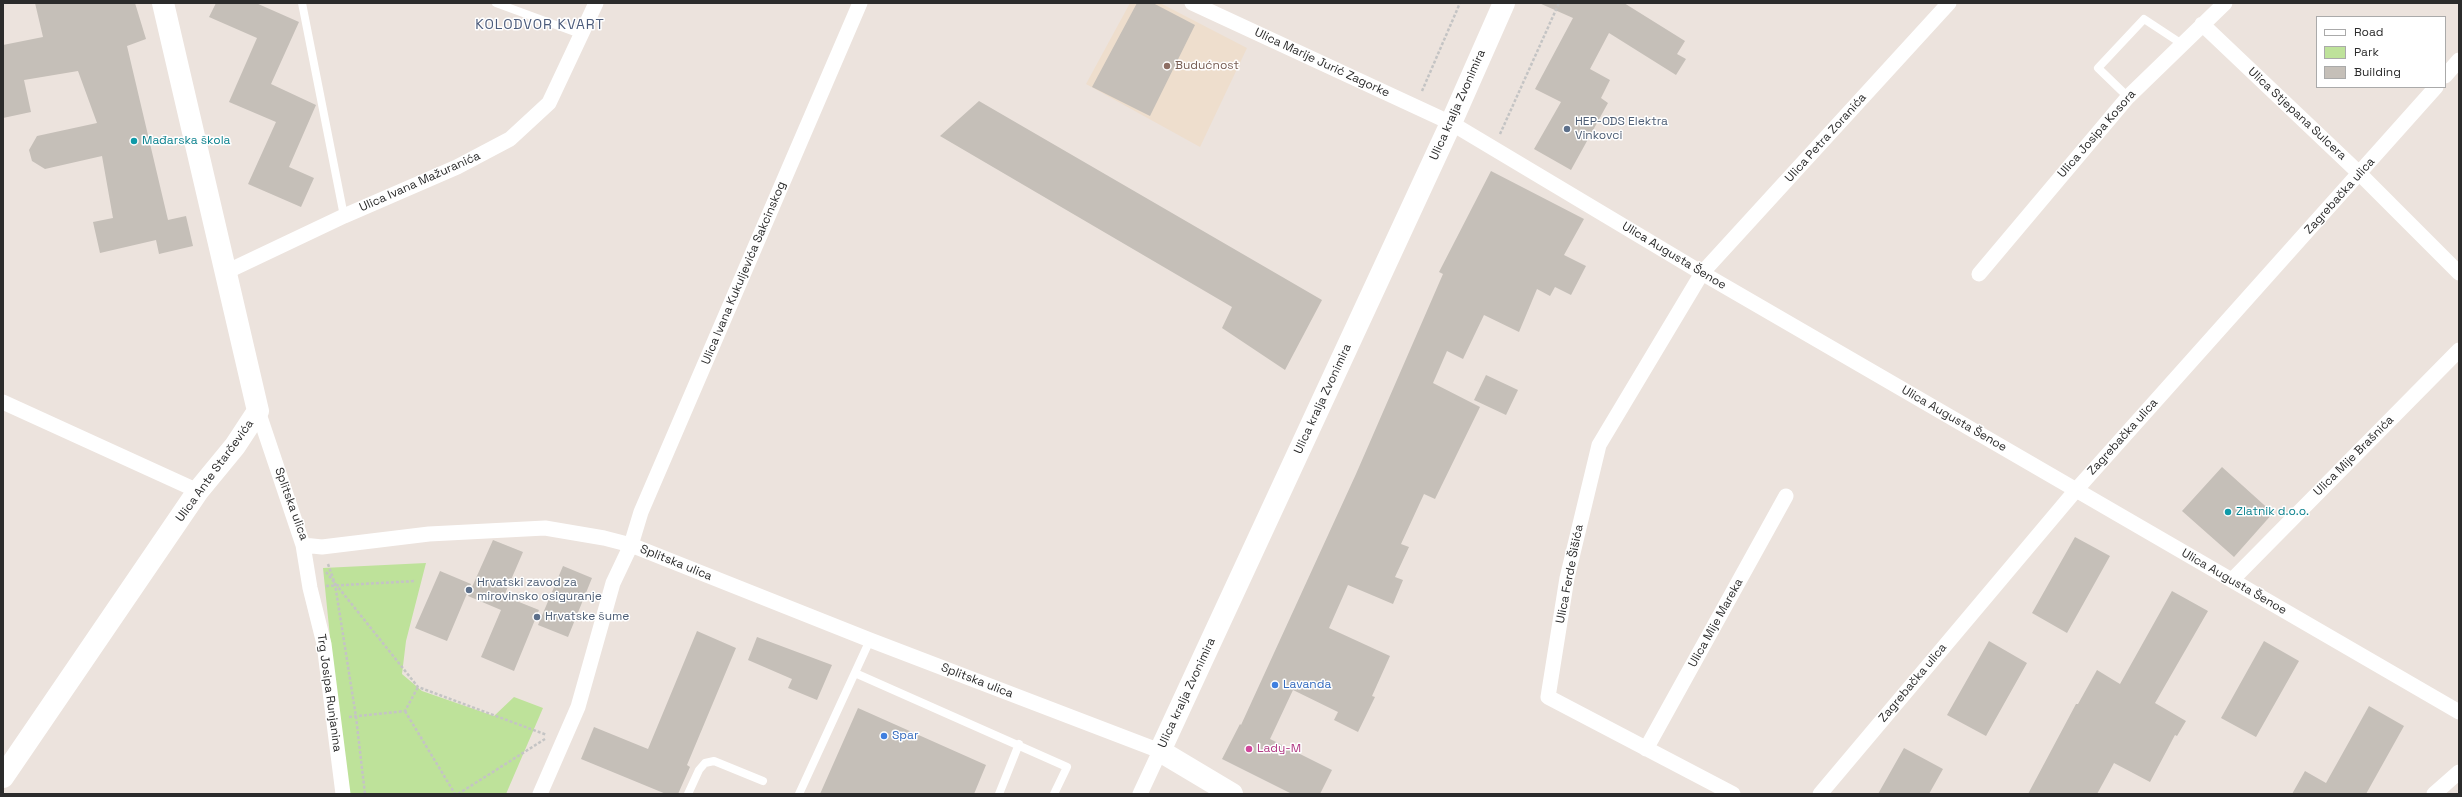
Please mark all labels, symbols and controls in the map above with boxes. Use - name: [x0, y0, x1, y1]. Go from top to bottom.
- legend: [2316, 16, 2446, 88]
- district label: KOLODVOR KVART: [475, 17, 605, 33]
- text: Road: [2354, 24, 2383, 40]
- street label: Ulica Marije Jurić Zagorke: [1252, 25, 1392, 101]
- text: Park: [2354, 44, 2379, 60]
- street label: Ulica kralja Zvonimira: [1427, 47, 1489, 163]
- place label: Budućnost: [1175, 59, 1239, 73]
- marker: Budućnost: [1162, 61, 1172, 71]
- text: Building: [2354, 64, 2401, 80]
- street label: Ulica Stjepana Sulcera: [2245, 65, 2349, 163]
- street label: Ulica Josipa Kosora: [2055, 87, 2139, 181]
- street label: Ulica Petra Zoranića: [1782, 91, 1870, 185]
- place label: HEP-ODS Elektra Vinkovci: [1575, 115, 1668, 143]
- marker: HEP-ODS Elektra Vinkovci: [1562, 124, 1572, 134]
- place label: Mađarska škola: [142, 134, 230, 148]
- marker: Mađarska škola: [129, 136, 139, 146]
- street label: Ulica Ivana Mažuranića: [357, 149, 483, 215]
- street label: Zagrebačka ulica: [2302, 155, 2378, 237]
- street label: Ulica Ivana Kukuljevića Sakcinskog: [699, 179, 789, 367]
- street label: Ulica Augusta Šenoe: [1619, 219, 1729, 293]
- street label: Ulica kralja Zvonimira: [1291, 342, 1355, 456]
- street label: Ulica Augusta Šenoe: [1899, 383, 2009, 455]
- street label: Zagrebačka ulica: [2085, 396, 2161, 478]
- street label: Ulica Mije Brašnića: [2311, 413, 2397, 499]
- street label: Ulica Ante Starčevića: [173, 417, 257, 525]
- street label: Splitska ulica: [271, 466, 311, 542]
- place label: Zlatnik d.o.o.: [2236, 505, 2309, 519]
- marker: Zlatnik d.o.o.: [2223, 507, 2233, 517]
- street label: Ulica Ferde Šišića: [1553, 523, 1587, 625]
- street label: Splitska ulica: [638, 542, 714, 584]
- street label: Ulica Augusta Šenoe: [2179, 546, 2289, 618]
- place label: Hrvatski zavod za mirovinsko osiguranje: [477, 576, 602, 604]
- street label: Ulica Mije Mareka: [1686, 576, 1746, 670]
- marker: Hrvatski zavod za mirovinsko osiguranje: [464, 585, 474, 595]
- place label: Hrvatske šume: [545, 610, 629, 624]
- marker: Hrvatske šume: [532, 612, 542, 622]
- street label: Trg Josipa Runjanina: [314, 633, 344, 753]
- street label: Ulica kralja Zvonimira: [1155, 636, 1219, 750]
- street label: Zagrebačka ulica: [1876, 641, 1950, 725]
- street label: Splitska ulica: [939, 661, 1015, 701]
- place label: Lavanda: [1283, 678, 1331, 692]
- marker: Lavanda: [1270, 680, 1280, 690]
- place label: Spar: [892, 729, 919, 743]
- marker: Spar: [879, 731, 889, 741]
- place label: Lady-M: [1257, 742, 1301, 756]
- marker: Lady-M: [1244, 744, 1254, 754]

